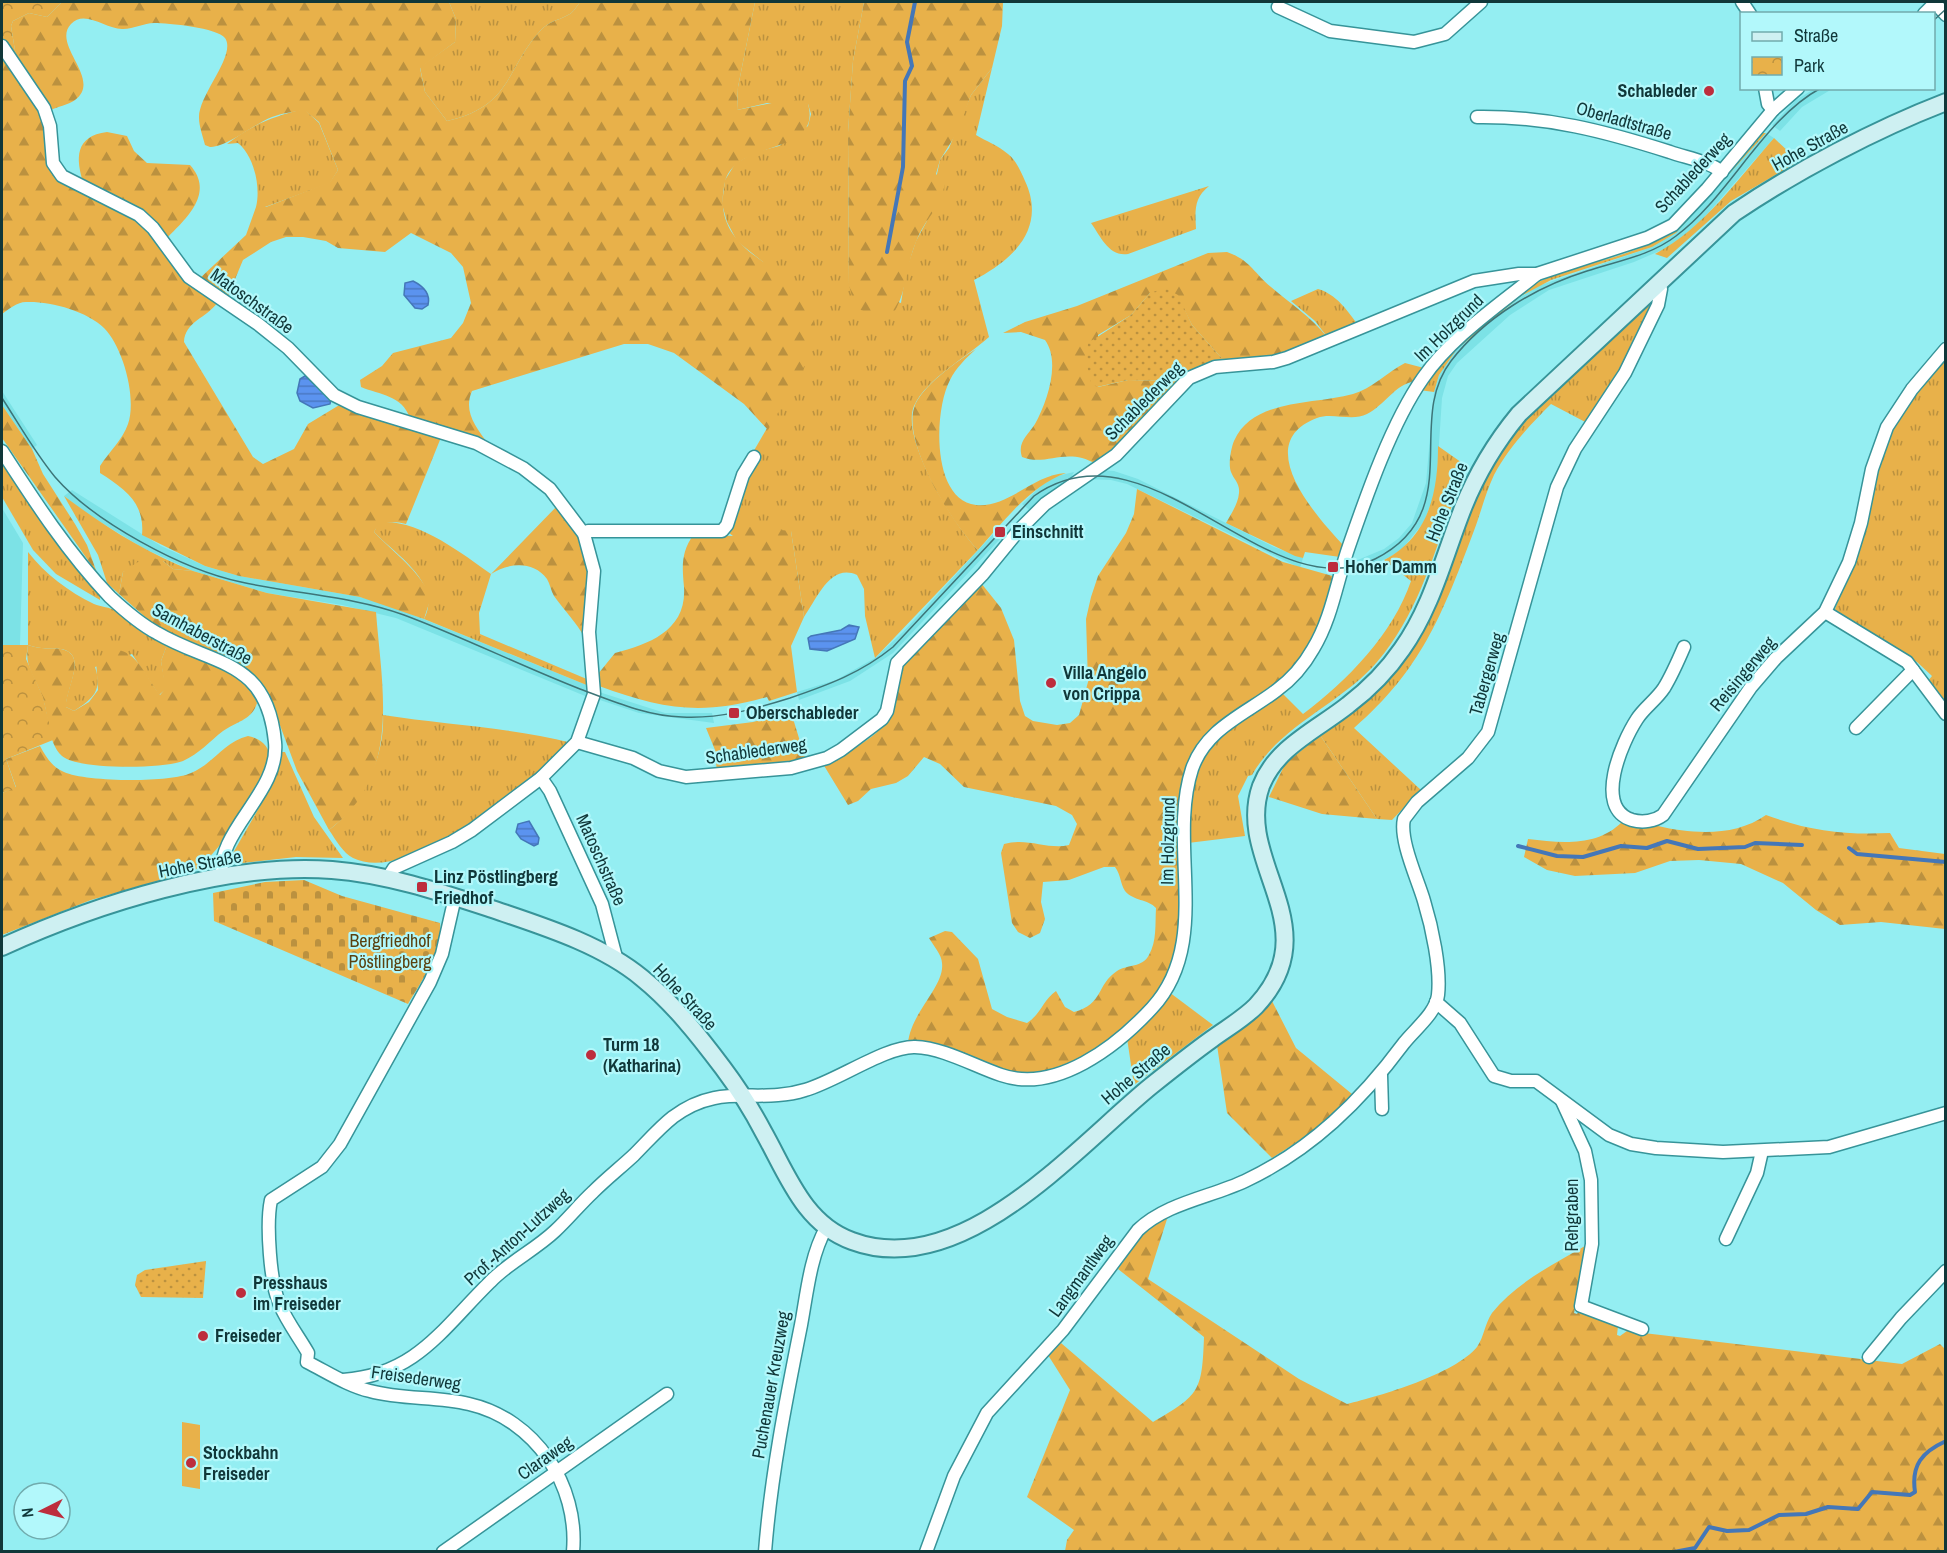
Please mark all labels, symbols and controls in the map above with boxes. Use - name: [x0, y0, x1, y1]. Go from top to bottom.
- legend: [1740, 12, 1935, 90]
- text: Straße: [1794, 23, 1838, 48]
- text: Park: [1794, 53, 1825, 78]
- place label: Schableder: [1617, 78, 1697, 103]
- marker: Schableder: [1702, 84, 1716, 98]
- street label: Oberladtstraße: [1573, 95, 1675, 146]
- street label: Hohe Straße: [1767, 114, 1852, 177]
- street label: Schablederweg: [1649, 126, 1737, 218]
- street label: Matoschstraße: [205, 262, 299, 339]
- street label: Im Holzgrund: [1408, 288, 1489, 367]
- street label: Schablederweg: [1099, 355, 1189, 445]
- street label: Hohe Straße: [1419, 458, 1474, 545]
- place label: Einschnitt: [1012, 519, 1083, 544]
- marker: Einschnitt: [993, 525, 1007, 539]
- place label: Hoher Damm: [1345, 554, 1437, 579]
- marker: Hoher Damm: [1326, 560, 1340, 574]
- street label: Samhaberstraße: [148, 597, 257, 670]
- street label: Tabergerweg: [1463, 629, 1511, 718]
- street label: Reisingerweg: [1704, 630, 1782, 717]
- place label: Villa Angelo von Crippa: [1063, 660, 1147, 706]
- marker: Villa Angelo von Crippa: [1044, 676, 1058, 690]
- place label: Oberschableder: [746, 700, 859, 725]
- marker: Oberschableder: [727, 706, 741, 720]
- street label: Schablederweg: [704, 731, 809, 770]
- street label: Im Holzgrund: [1154, 797, 1181, 885]
- street label: Matoschstraße: [570, 810, 633, 909]
- street label: Hohe Straße: [156, 843, 243, 884]
- place label: Linz Pöstlingberg Friedhof: [434, 864, 558, 910]
- marker: Linz Pöstlingberg Friedhof: [415, 880, 429, 894]
- park label: Bergfriedhof Pöstlingberg: [349, 928, 432, 974]
- street label: Hohe Straße: [648, 958, 723, 1036]
- place label: Turm 18 (Katharina): [603, 1032, 681, 1078]
- street label: Hohe Straße: [1096, 1037, 1176, 1110]
- marker: Turm 18 (Katharina): [584, 1048, 598, 1062]
- street label: Rehgraben: [1559, 1178, 1584, 1252]
- street label: Prof.-Anton-Lutzweg: [458, 1182, 576, 1291]
- street label: Langmantlweg: [1042, 1229, 1119, 1322]
- place label: Presshaus im Freiseder: [253, 1270, 341, 1316]
- marker: Presshaus im Freiseder: [234, 1286, 248, 1300]
- street label: Puchenauer Kreuzweg: [745, 1308, 796, 1461]
- place label: Freiseder: [215, 1323, 282, 1348]
- marker: Freiseder: [196, 1329, 210, 1343]
- street label: Freisederweg: [370, 1359, 463, 1396]
- street label: Claraweg: [512, 1429, 578, 1486]
- place label: Stockbahn Freiseder: [203, 1440, 278, 1486]
- marker: Stockbahn Freiseder: [184, 1456, 198, 1470]
- north arrow: [12, 1481, 72, 1541]
- text: N: [16, 1507, 39, 1518]

